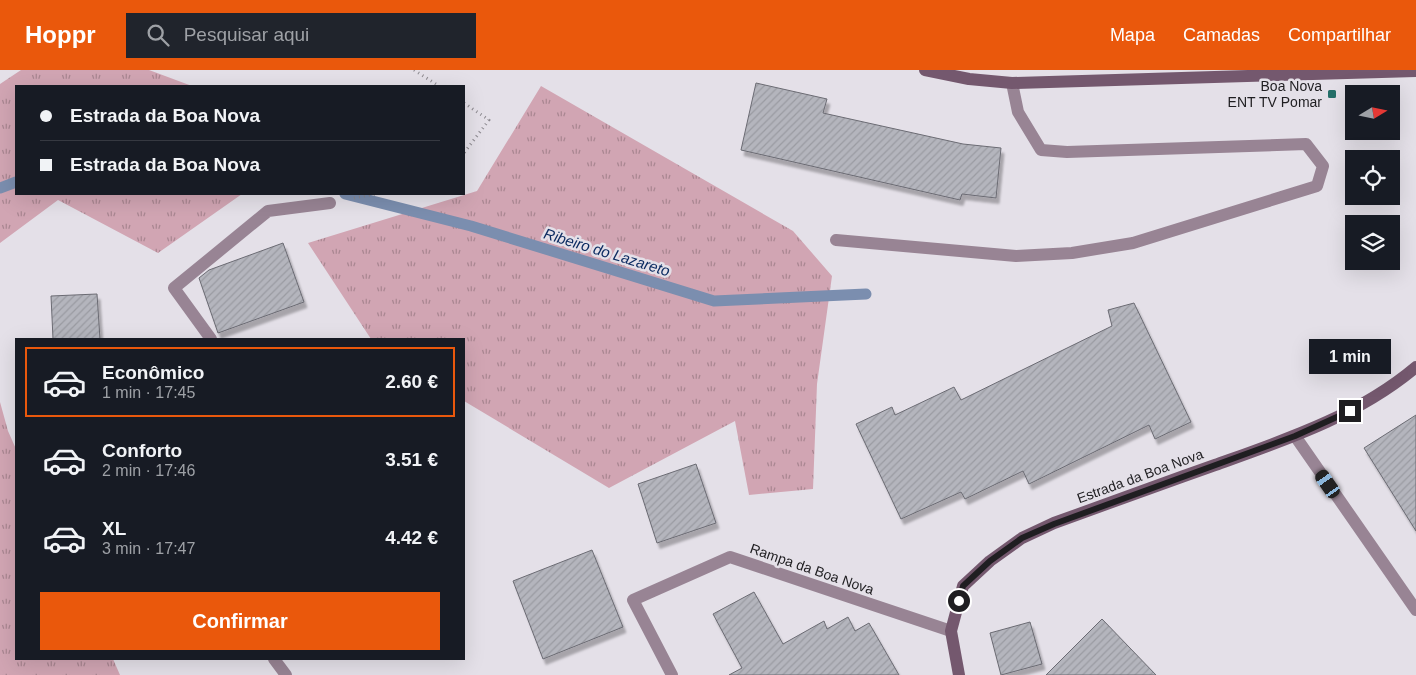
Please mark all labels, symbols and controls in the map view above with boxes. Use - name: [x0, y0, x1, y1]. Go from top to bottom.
- search box: [126, 13, 476, 58]
- text: Hoppr: [25, 21, 96, 48]
- icon: search: [144, 21, 172, 49]
- text: Pesquisar aqui: [184, 24, 309, 45]
- text: Mapa: [1110, 25, 1155, 45]
- text: Camadas: [1183, 25, 1260, 45]
- text: Compartilhar: [1288, 25, 1391, 45]
- place label: Boa Nova ENT TV Pomar: [1228, 78, 1322, 110]
- north arrow: [1345, 85, 1400, 140]
- map controls: [1345, 85, 1400, 270]
- marker: Boa Nova ENT TV Pomar: [1326, 88, 1338, 100]
- text: Estrada da Boa Nova: [70, 105, 260, 126]
- button: locate: [1345, 150, 1400, 205]
- text: Estrada da Boa Nova: [70, 154, 260, 175]
- button: layers: [1345, 215, 1400, 270]
- water label: Ribeiro do Lazareto: [542, 225, 672, 279]
- callout: 1 min: [1309, 338, 1391, 374]
- text: 1 min: [1329, 348, 1371, 365]
- icon: car: [42, 360, 87, 405]
- text: Econômico: [102, 362, 204, 383]
- text: 2.60 €: [385, 371, 438, 392]
- text: 1 min · 17:45: [102, 384, 195, 401]
- route end: [1339, 400, 1361, 422]
- icon: car: [42, 438, 87, 483]
- text: Conforto: [102, 440, 182, 461]
- street label: Estrada da Boa Nova: [1075, 446, 1205, 506]
- text: 3.51 €: [385, 449, 438, 470]
- text: 2 min · 17:46: [102, 462, 195, 479]
- car: [1313, 467, 1342, 501]
- icon: car: [42, 516, 87, 561]
- text: XL: [102, 518, 126, 539]
- text: 4.42 €: [385, 527, 438, 548]
- text: 3 min · 17:47: [102, 540, 195, 557]
- street label: Rampa da Boa Nova: [748, 540, 876, 598]
- route start: [948, 590, 970, 612]
- button: Confirmar: [40, 592, 440, 650]

